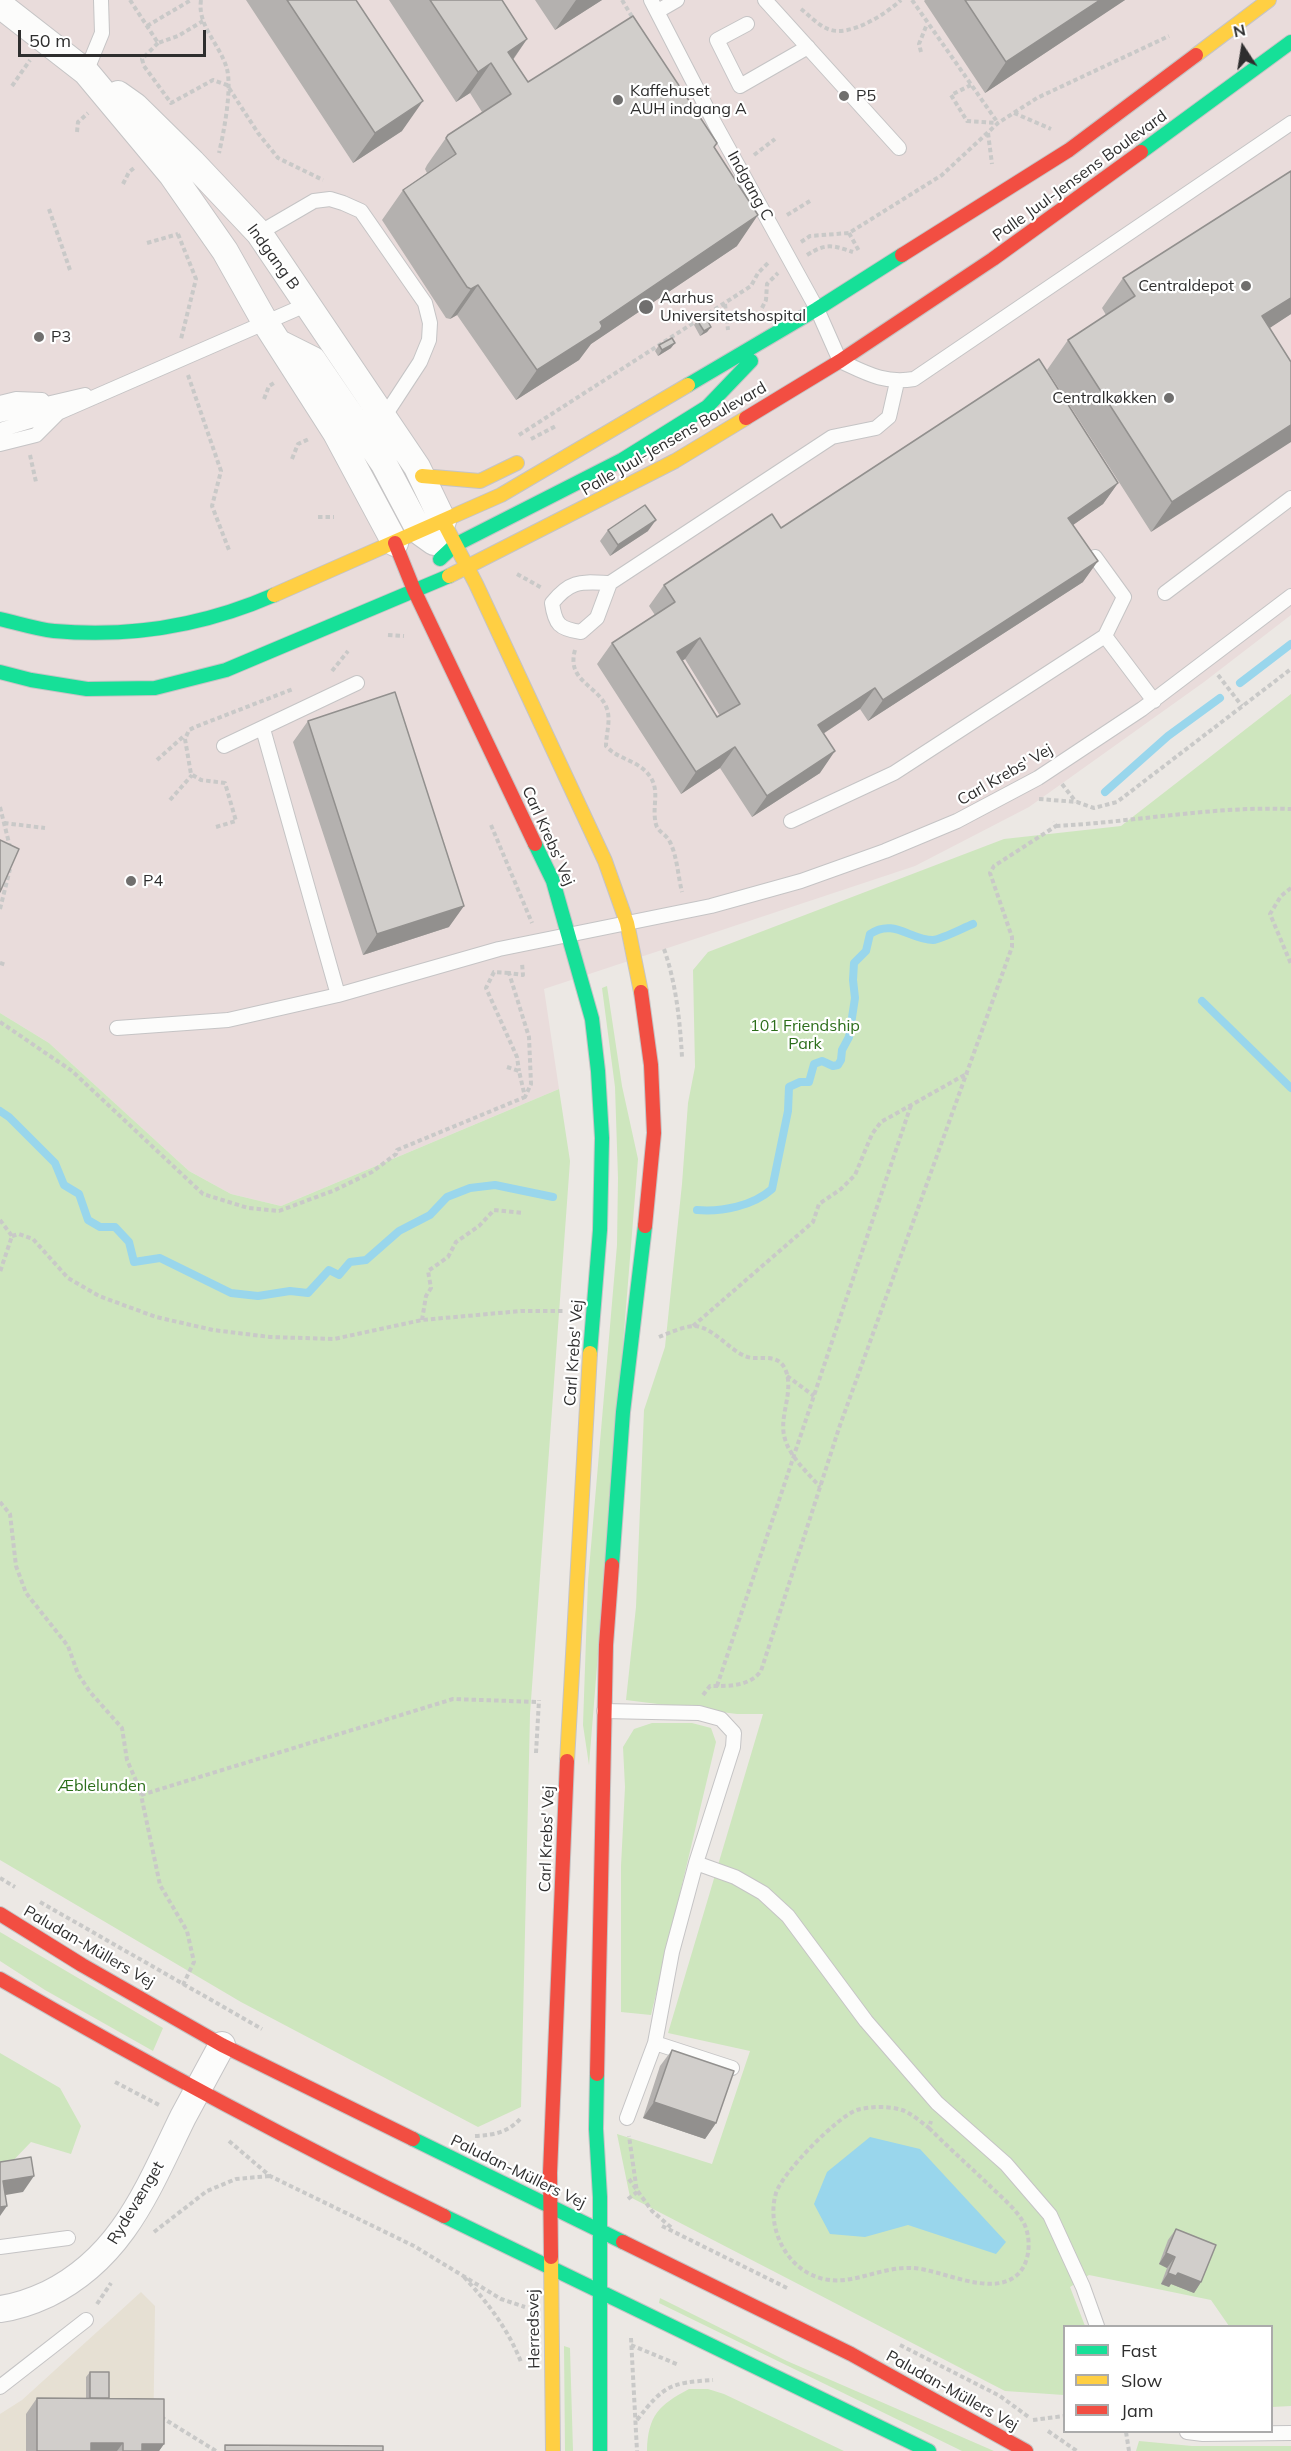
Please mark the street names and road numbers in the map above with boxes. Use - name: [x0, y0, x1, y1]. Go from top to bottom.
- street label: Palle Juul-Jensens Boulevard: [989, 106, 1171, 246]
- street label: Indgang C: [723, 148, 777, 224]
- street label: Indgang B: [243, 220, 303, 294]
- street label: Palle Juul-Jensens Boulevard: [578, 378, 770, 500]
- street label: Carl Krebs' Vej: [954, 740, 1056, 810]
- street label: Carl Krebs' Vej: [518, 783, 578, 889]
- street label: Carl Krebs' Vej: [561, 1299, 587, 1407]
- street label: Carl Krebs' Vej: [536, 1785, 558, 1893]
- street label: Paludan-Müllers Vej: [20, 1902, 158, 1992]
- street label: Paludan-Müllers Vej: [447, 2131, 589, 2213]
- street label: Rydevænget: [104, 2158, 168, 2248]
- street label: Herredsvej: [524, 2289, 544, 2369]
- street label: Paludan-Müllers Vej: [883, 2347, 1021, 2435]

